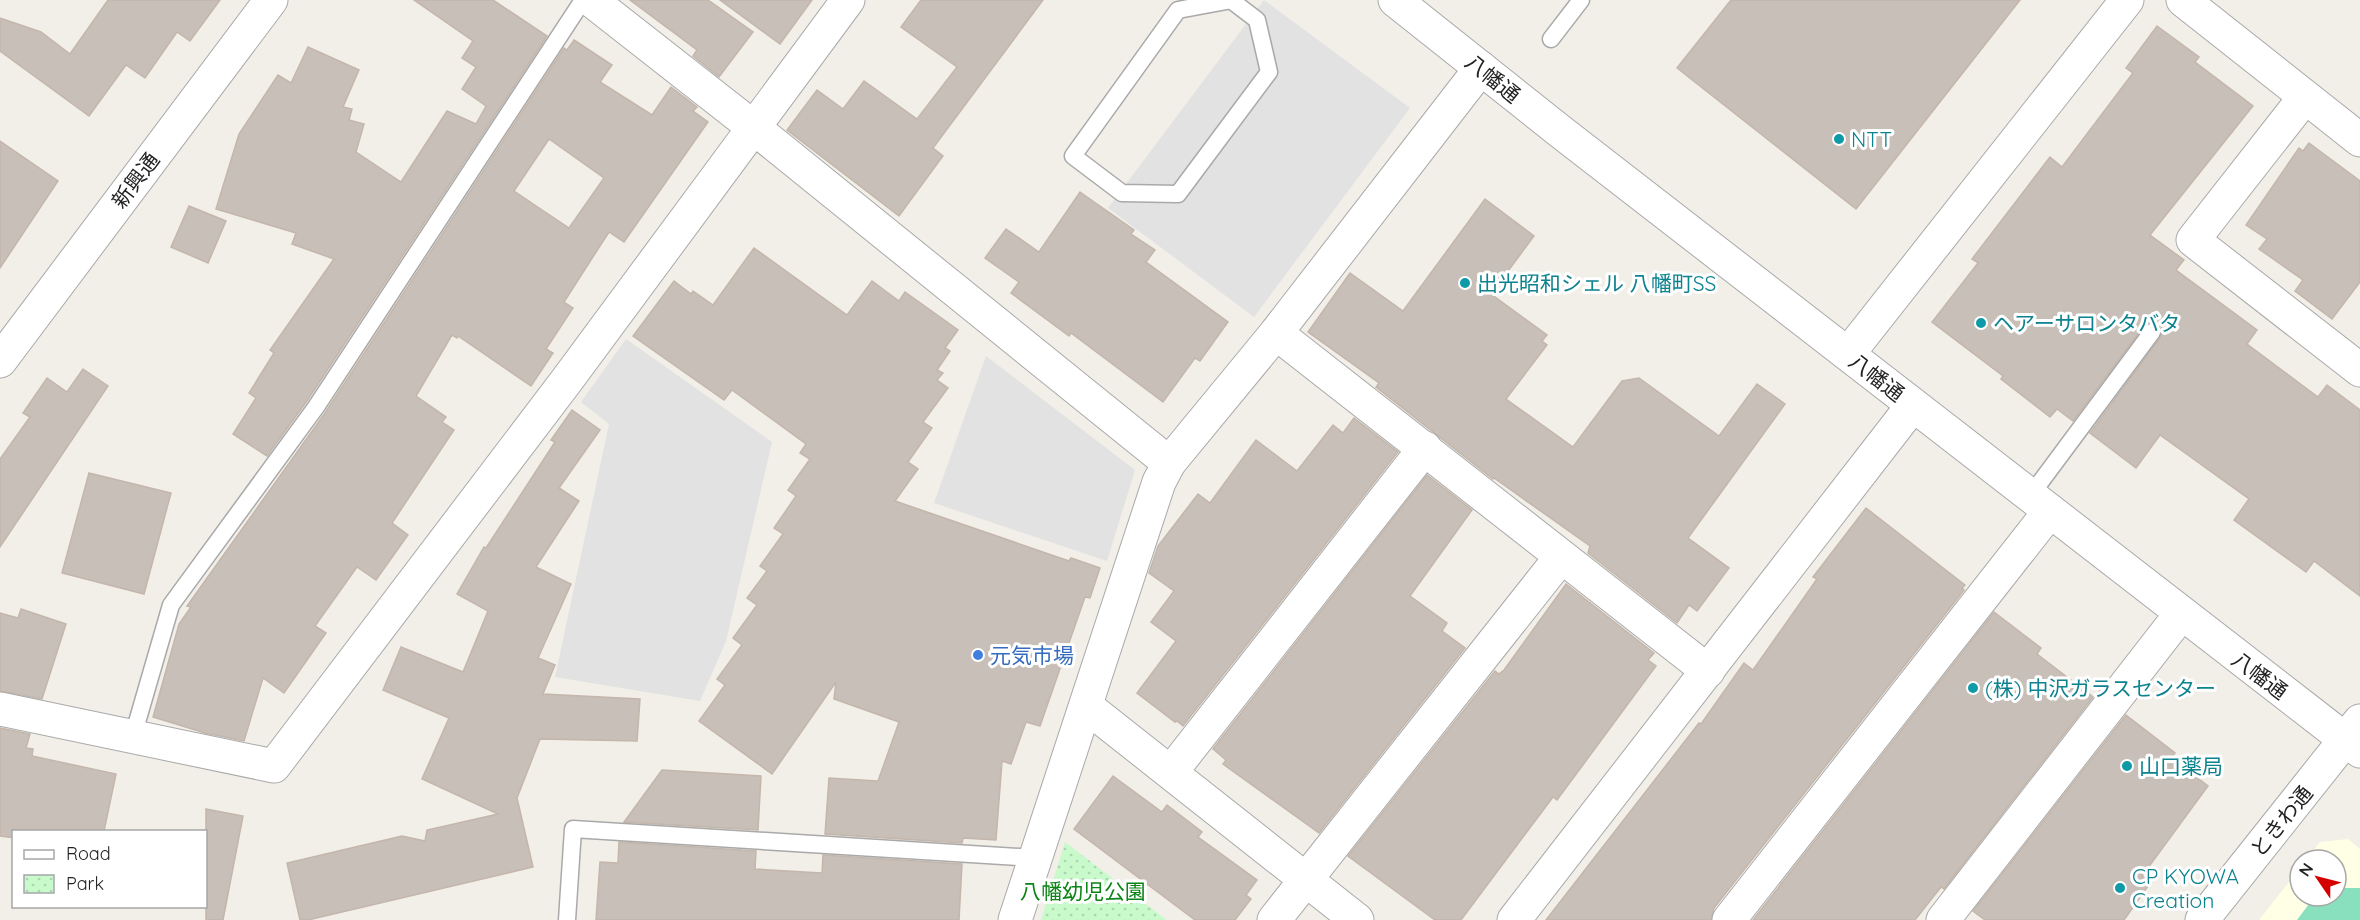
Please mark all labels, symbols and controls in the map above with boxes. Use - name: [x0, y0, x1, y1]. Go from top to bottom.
- street label: 八幡通: [1460, 48, 1526, 108]
- place label: NTT: [1851, 126, 1892, 152]
- marker: NTT: [1832, 132, 1846, 146]
- street label: 新興通: [106, 147, 164, 213]
- place label: 出光昭和シェル 八幡町SS: [1477, 270, 1716, 296]
- marker: 出光昭和シェル 八幡町SS: [1458, 276, 1472, 290]
- place label: ヘアーサロンタバタ: [1993, 310, 2180, 336]
- marker: ヘアーサロンタバタ: [1974, 316, 1988, 330]
- street label: 八幡通: [1844, 347, 1910, 407]
- place label: 元気市場: [990, 642, 1074, 668]
- street label: 八幡通: [2227, 646, 2293, 704]
- marker: 元気市場: [971, 648, 985, 662]
- place label: (株) 中沢ガラスセンター: [1985, 675, 2216, 701]
- marker: (株) 中沢ガラスセンター: [1966, 681, 1980, 695]
- place label: 山口薬局: [2139, 753, 2223, 779]
- marker: 山口薬局: [2120, 759, 2134, 773]
- street label: ときわ通: [2244, 780, 2318, 862]
- legend: [12, 830, 207, 908]
- text: Road: [66, 842, 111, 865]
- north arrow: [2288, 848, 2348, 908]
- text: N: [2294, 859, 2317, 880]
- place label: CP KYOWA Creation: [2132, 863, 2239, 913]
- text: Park: [66, 872, 104, 895]
- park label: 八幡幼児公園: [1020, 878, 1146, 904]
- marker: CP KYOWA Creation: [2113, 881, 2127, 895]

